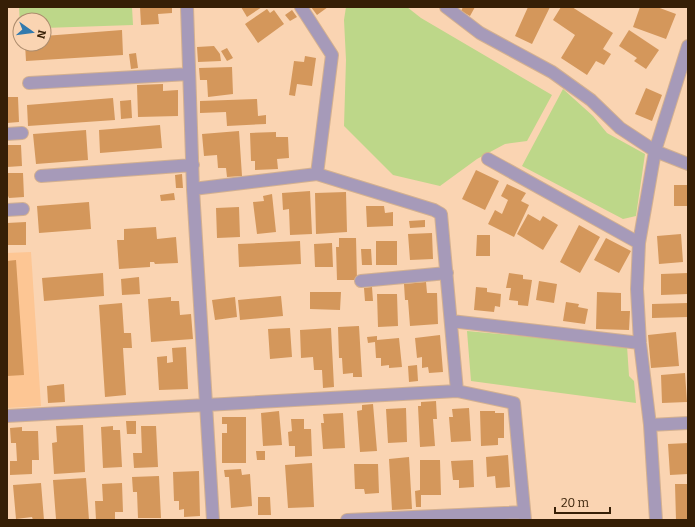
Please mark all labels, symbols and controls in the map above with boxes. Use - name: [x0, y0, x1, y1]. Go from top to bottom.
- north arrow: [12, 12, 52, 52]
- text: N: [34, 29, 49, 40]
- scale bar: [555, 489, 610, 515]
- text: 20 m: [561, 496, 590, 510]

